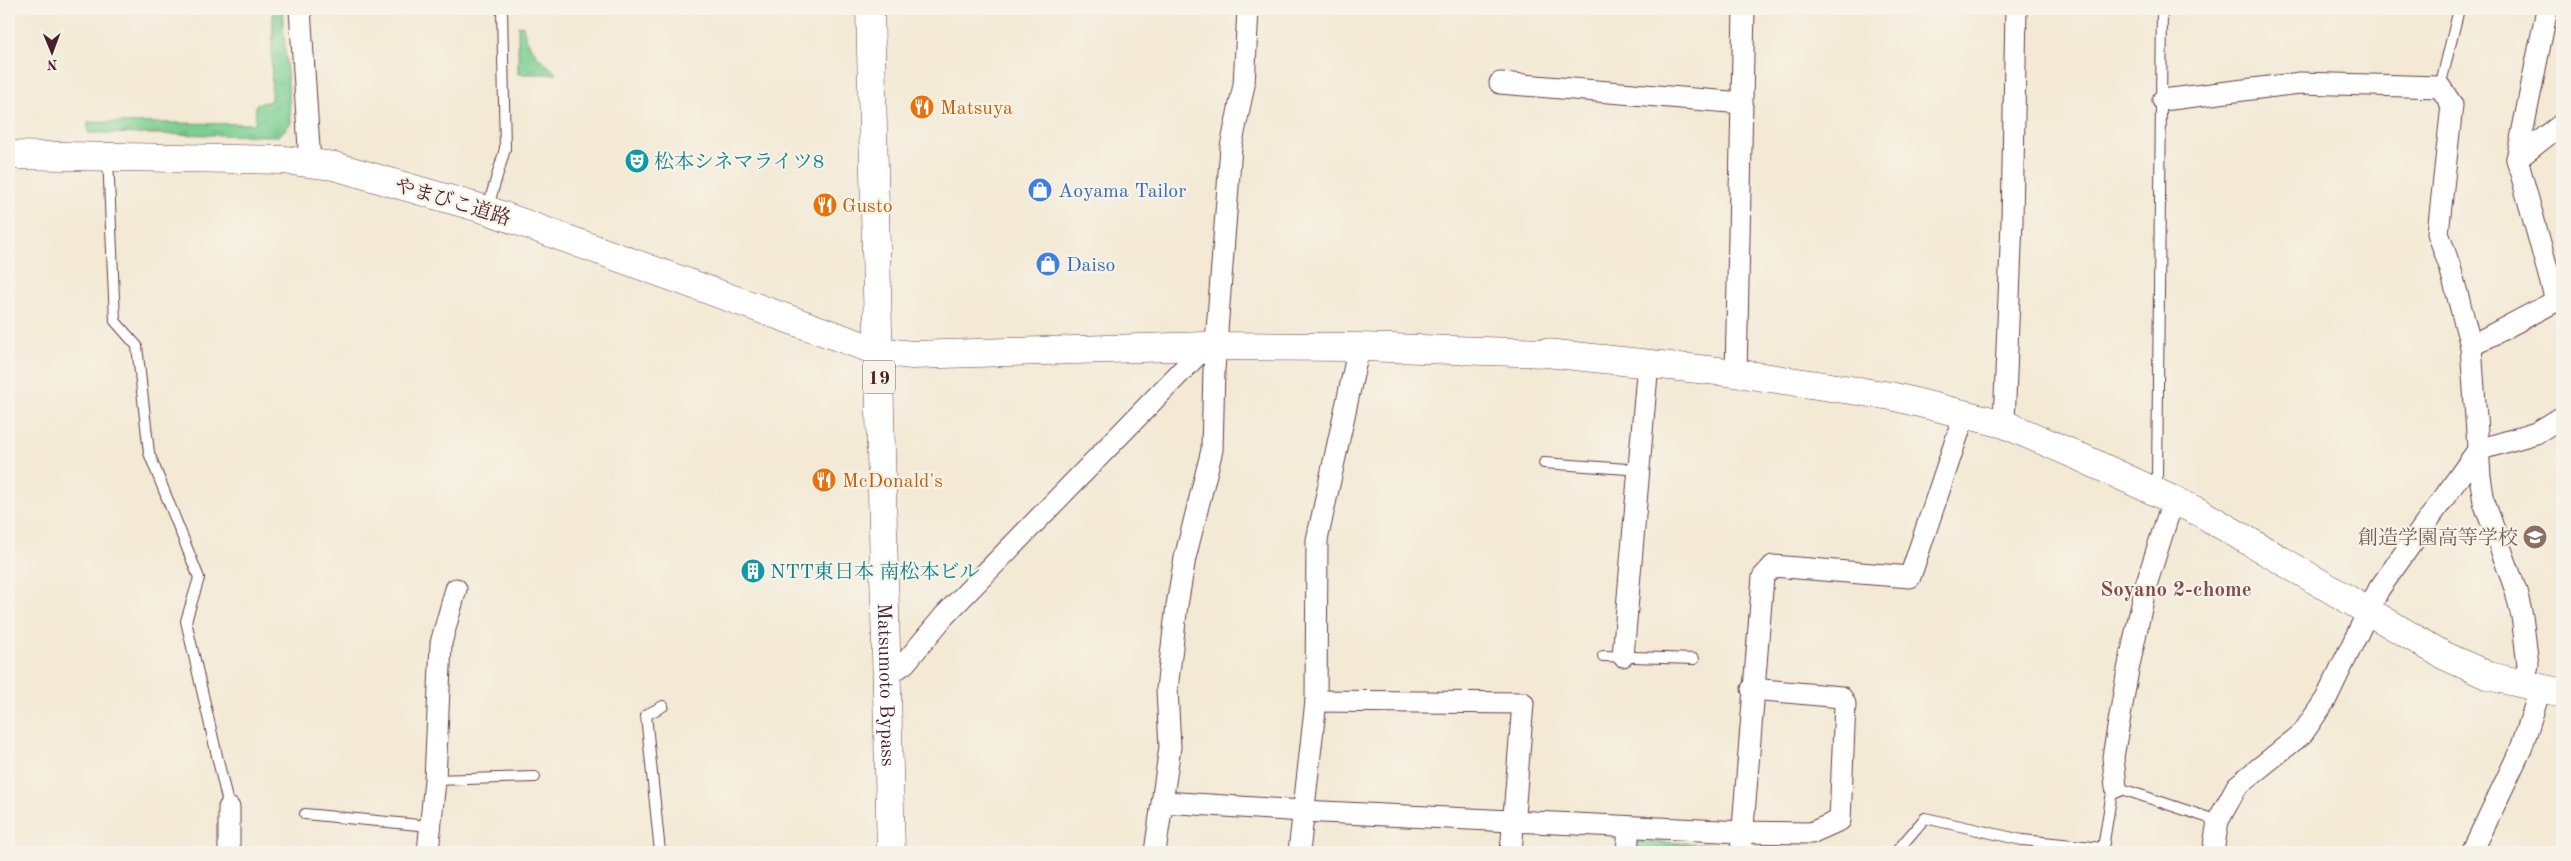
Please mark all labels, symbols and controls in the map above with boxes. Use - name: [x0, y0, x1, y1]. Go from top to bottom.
- north arrow: [28, 28, 78, 78]
- text: N: [46, 57, 58, 71]
- restaurant icon: Matsuya: [909, 94, 935, 120]
- place label: Matsuya: [940, 99, 1013, 119]
- theatre icon: 松本シネマライツ8: [624, 148, 650, 174]
- place label: 松本シネマライツ8: [654, 151, 824, 173]
- street label: やまびこ道路: [392, 174, 513, 230]
- shop icon: Aoyama Tailor: [1027, 177, 1053, 203]
- place label: Aoyama Tailor: [1058, 182, 1186, 202]
- restaurant icon: Gusto: [812, 192, 838, 218]
- place label: Gusto: [842, 197, 893, 217]
- shop icon: Daiso: [1035, 251, 1061, 277]
- place label: Daiso: [1066, 256, 1115, 276]
- road number: 19: [863, 361, 895, 394]
- restaurant icon: McDonald's: [811, 467, 837, 493]
- place label: McDonald's: [842, 472, 943, 492]
- school or university icon: 創造学園高等学校: [2522, 524, 2548, 550]
- place label: 創造学園高等学校: [2358, 527, 2518, 549]
- building icon: NTT東日本 南松本ビル: [740, 558, 766, 584]
- place label: NTT東日本 南松本ビル: [770, 561, 980, 583]
- district label: Soyano 2-chome: [2100, 580, 2252, 601]
- street label: Matsumoto Bypass: [873, 603, 897, 767]

